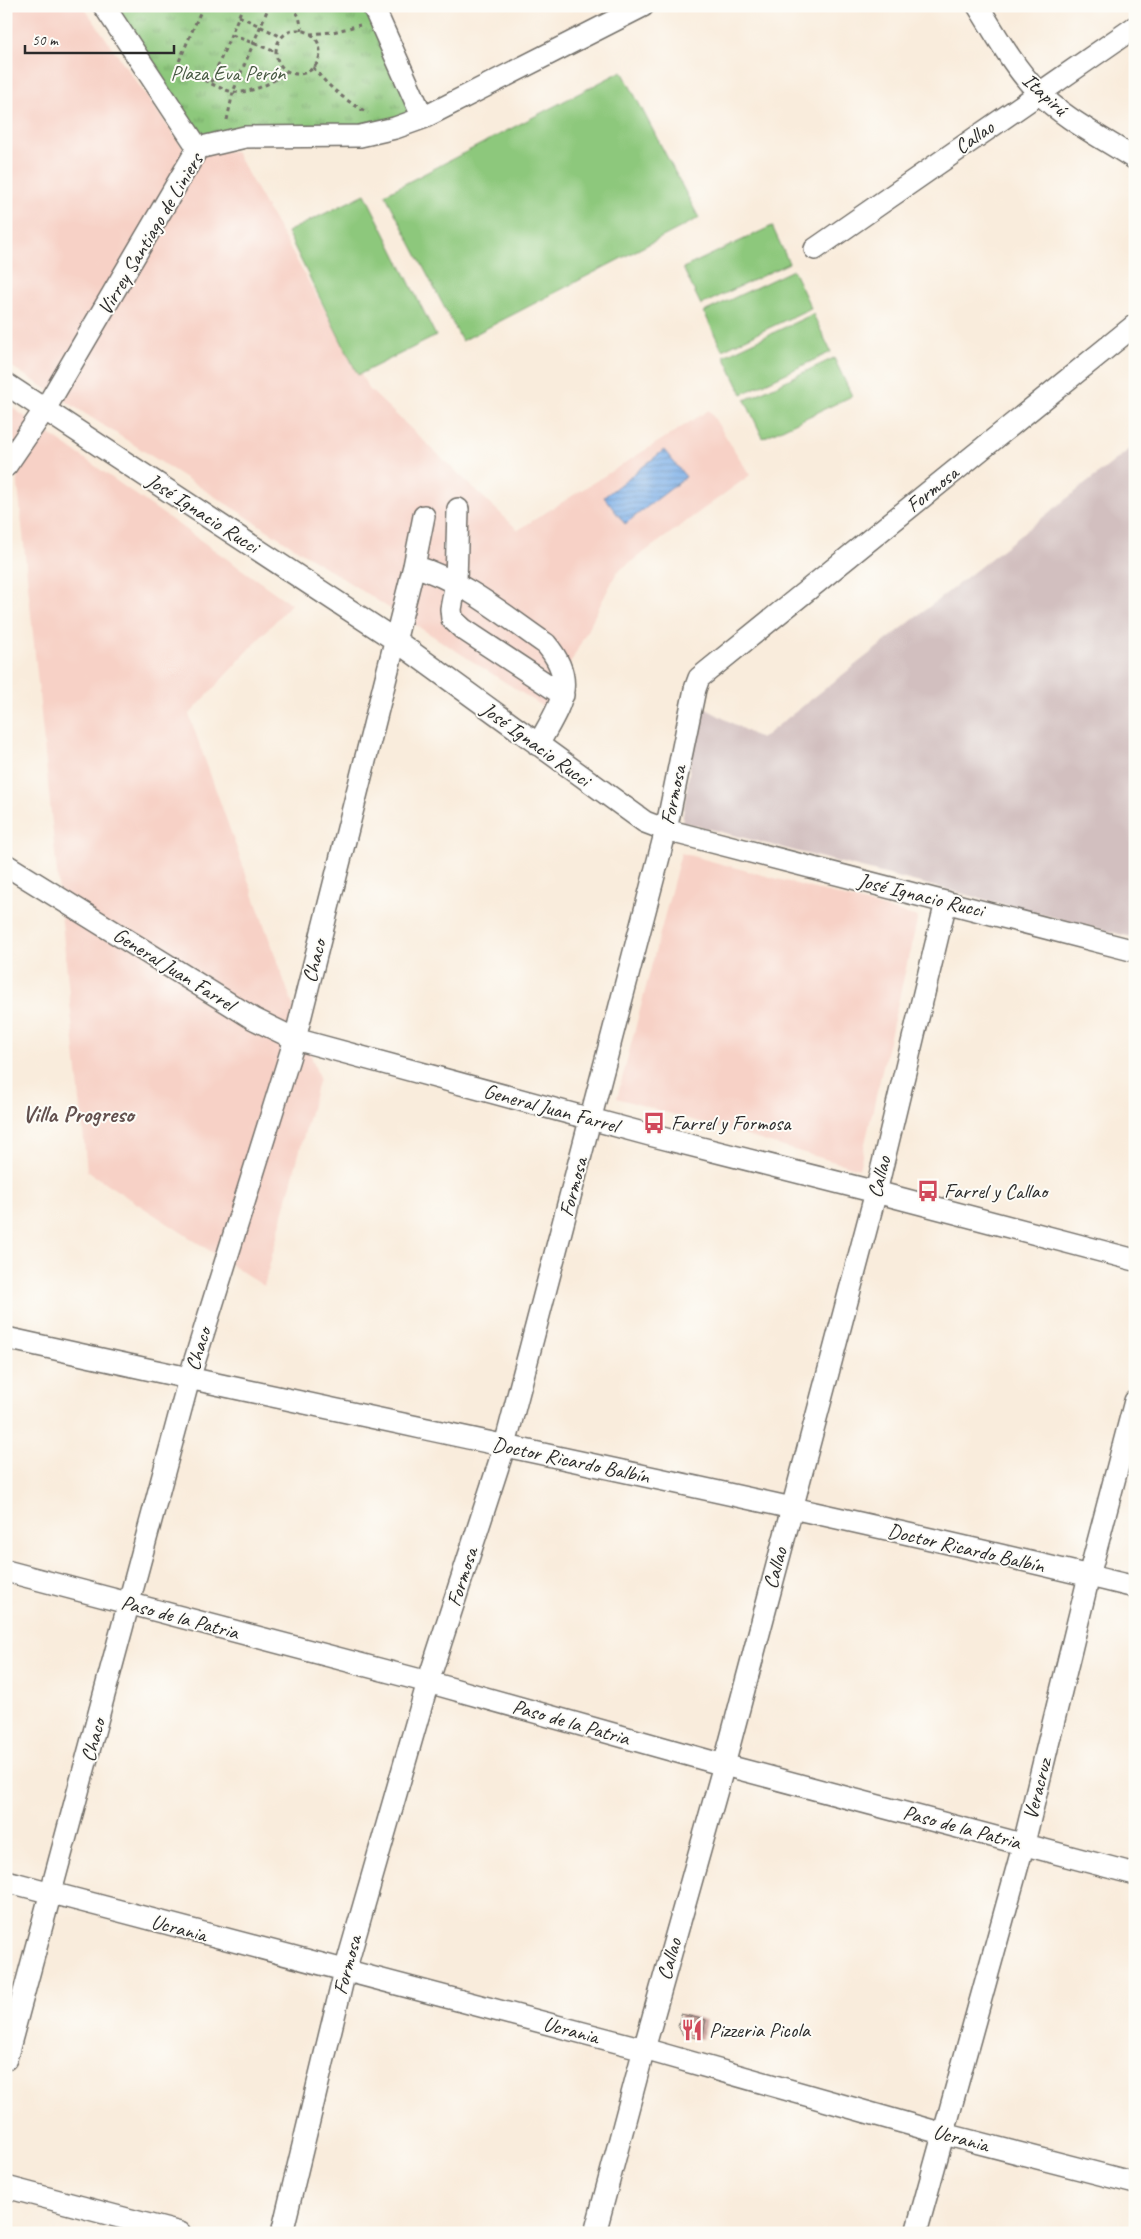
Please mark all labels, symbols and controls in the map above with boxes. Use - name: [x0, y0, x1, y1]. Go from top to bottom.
- scale bar: [25, 22, 174, 54]
- text: 50 m: [32, 31, 59, 50]
- park label: Plaza Eva Perón: [170, 60, 286, 86]
- street label: Itapirú: [1017, 67, 1075, 123]
- street label: Callao: [949, 113, 1000, 160]
- street label: Virrey Santiago de Liniers: [92, 147, 209, 320]
- street label: Formosa: [900, 458, 965, 518]
- street label: José Ignacio Rucci: [141, 467, 266, 561]
- street label: José Ignacio Rucci: [476, 695, 598, 794]
- street label: Formosa: [654, 761, 692, 827]
- street label: José Ignacio Rucci: [855, 867, 989, 924]
- street label: General Juan Farrel: [108, 921, 242, 1019]
- street label: Chaco: [296, 934, 333, 985]
- street label: General Juan Farrel: [481, 1078, 625, 1139]
- district label: Villa Progreso: [22, 1099, 136, 1129]
- bus stop icon: Farrel y Formosa: [641, 1110, 667, 1136]
- place label: Farrel y Formosa: [671, 1110, 792, 1136]
- street label: Formosa: [553, 1152, 594, 1219]
- street label: Callao: [861, 1152, 897, 1201]
- bus stop icon: Farrel y Callao: [915, 1178, 941, 1204]
- place label: Farrel y Callao: [944, 1178, 1050, 1204]
- street label: Chaco: [179, 1322, 218, 1374]
- street label: Doctor Ricardo Balbín: [490, 1431, 652, 1489]
- street label: Doctor Ricardo Balbín: [885, 1517, 1047, 1579]
- street label: Formosa: [440, 1542, 484, 1610]
- street label: Callao: [757, 1543, 793, 1592]
- street label: Paso de la Patria: [118, 1589, 243, 1646]
- street label: Paso de la Patria: [510, 1693, 634, 1752]
- street label: Chaco: [75, 1713, 112, 1764]
- street label: Veracruz: [1017, 1754, 1058, 1822]
- street label: Paso de la Patria: [900, 1799, 1025, 1856]
- street label: Ucrania: [148, 1908, 212, 1948]
- street label: Formosa: [327, 1930, 368, 1997]
- street label: Callao: [651, 1934, 688, 1983]
- street label: Ucrania: [540, 2010, 604, 2050]
- restaurant icon: Pizzeria Picola: [679, 2017, 705, 2043]
- place label: Pizzeria Picola: [709, 2017, 812, 2043]
- street label: Ucrania: [930, 2118, 994, 2158]

